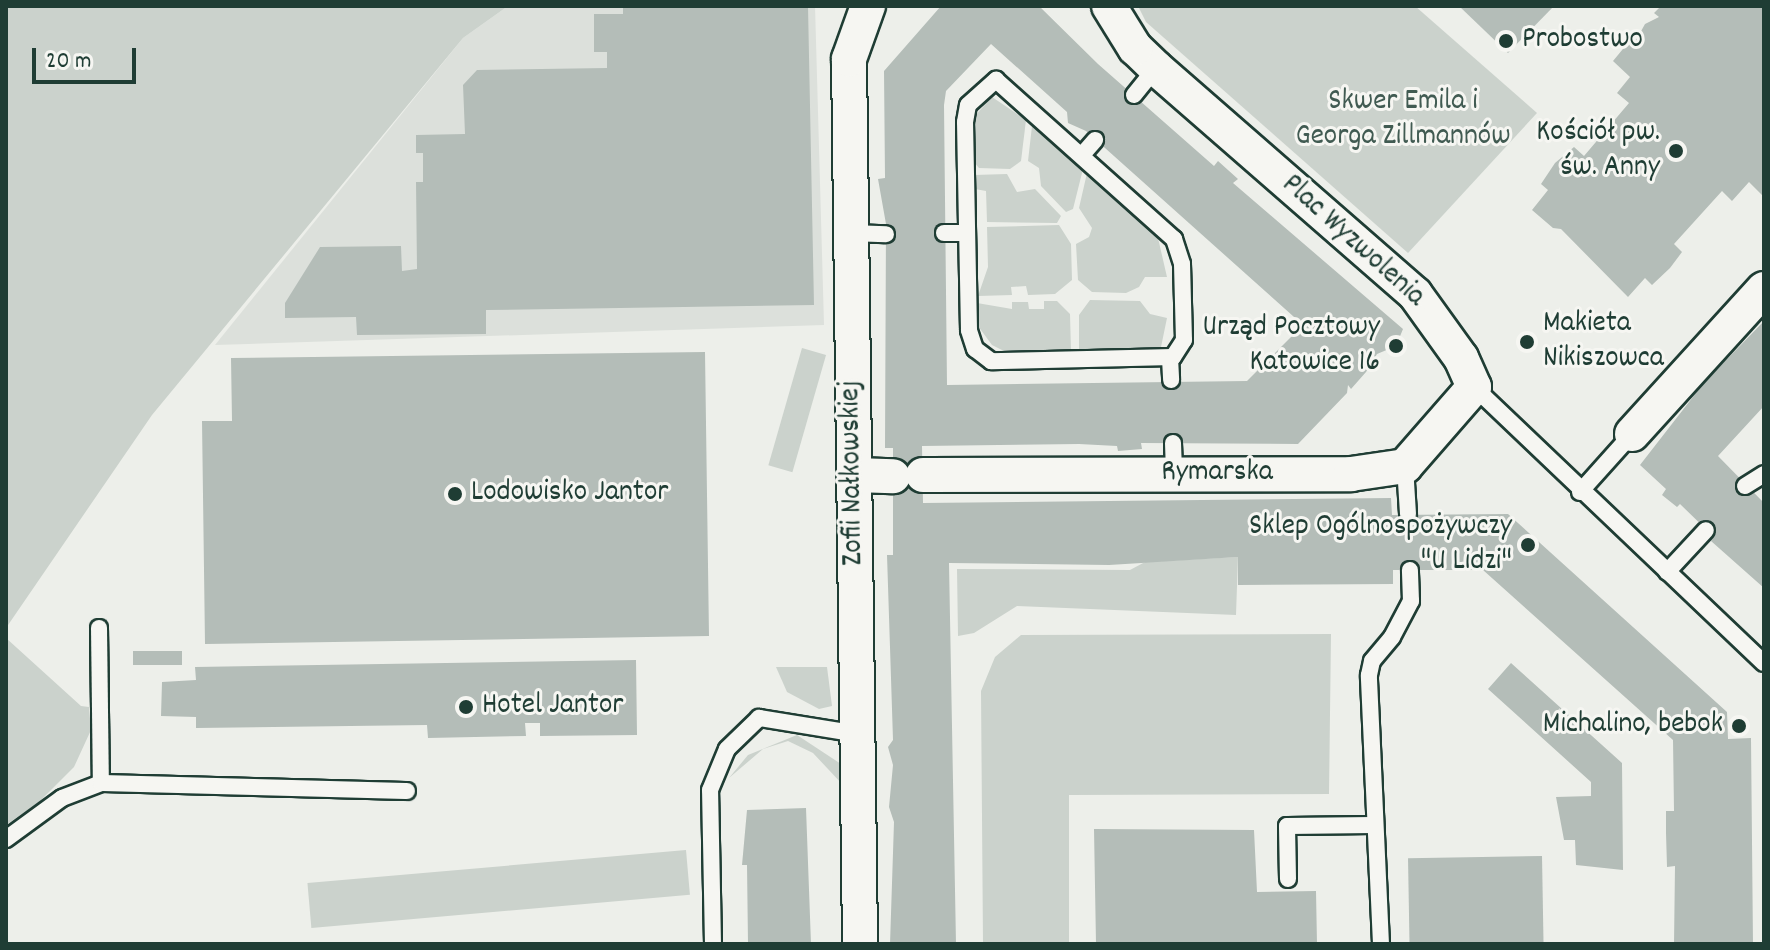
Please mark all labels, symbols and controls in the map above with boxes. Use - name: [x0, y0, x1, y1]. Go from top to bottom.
- place label: Probostwo: [1522, 23, 1643, 59]
- scale bar: [36, 32, 140, 82]
- marker: Probostwo: [1497, 32, 1515, 50]
- text: 20 m: [46, 45, 92, 79]
- park label: Skwer Emila i Georga Zillmannów: [1296, 85, 1510, 156]
- place label: Kościół pw. św. Anny: [1536, 116, 1660, 186]
- marker: Kościół pw. św. Anny: [1667, 142, 1685, 160]
- street label: Plac Wyzwolenia: [1273, 168, 1431, 316]
- place label: Makieta Nikiszowca: [1543, 307, 1664, 378]
- place label: Urząd Pocztowy Katowice 16: [1202, 311, 1380, 382]
- marker: Makieta Nikiszowca: [1518, 333, 1536, 351]
- marker: Urząd Pocztowy Katowice 16: [1387, 337, 1405, 355]
- street label: Zofii Nałkowskiej: [834, 380, 874, 566]
- street label: Rymarska: [1161, 456, 1273, 492]
- place label: Lodowisko Jantor: [471, 476, 668, 512]
- marker: Lodowisko Jantor: [446, 485, 464, 503]
- place label: Sklep Ogólnospożywczy "U Lidzi": [1249, 510, 1512, 580]
- marker: Sklep Ogólnospożywczy "U Lidzi": [1519, 536, 1537, 554]
- place label: Hotel Jantor: [482, 689, 623, 725]
- marker: Hotel Jantor: [457, 698, 475, 716]
- place label: Michalino, bebok: [1543, 708, 1723, 744]
- marker: Michalino, bebok: [1730, 717, 1748, 735]

